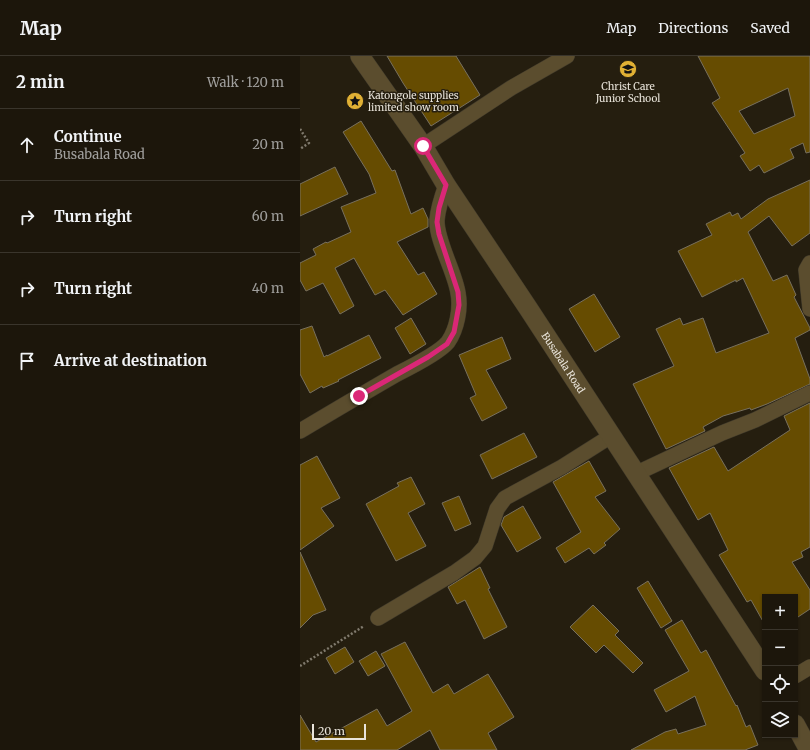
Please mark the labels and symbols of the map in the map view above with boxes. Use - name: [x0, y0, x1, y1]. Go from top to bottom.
- school or university icon: Christ Care Junior School: [618, 59, 638, 79]
- place label: Christ Care Junior School: [595, 80, 660, 105]
- place label: Katongole supplies limited show room: [368, 89, 459, 114]
- place icon: Katongole supplies limited show room: [345, 91, 365, 111]
- route start: [414, 137, 432, 155]
- street label: Busabala Road: [539, 330, 588, 395]
- route end: [350, 387, 368, 405]
- scale bar: [312, 722, 366, 741]

